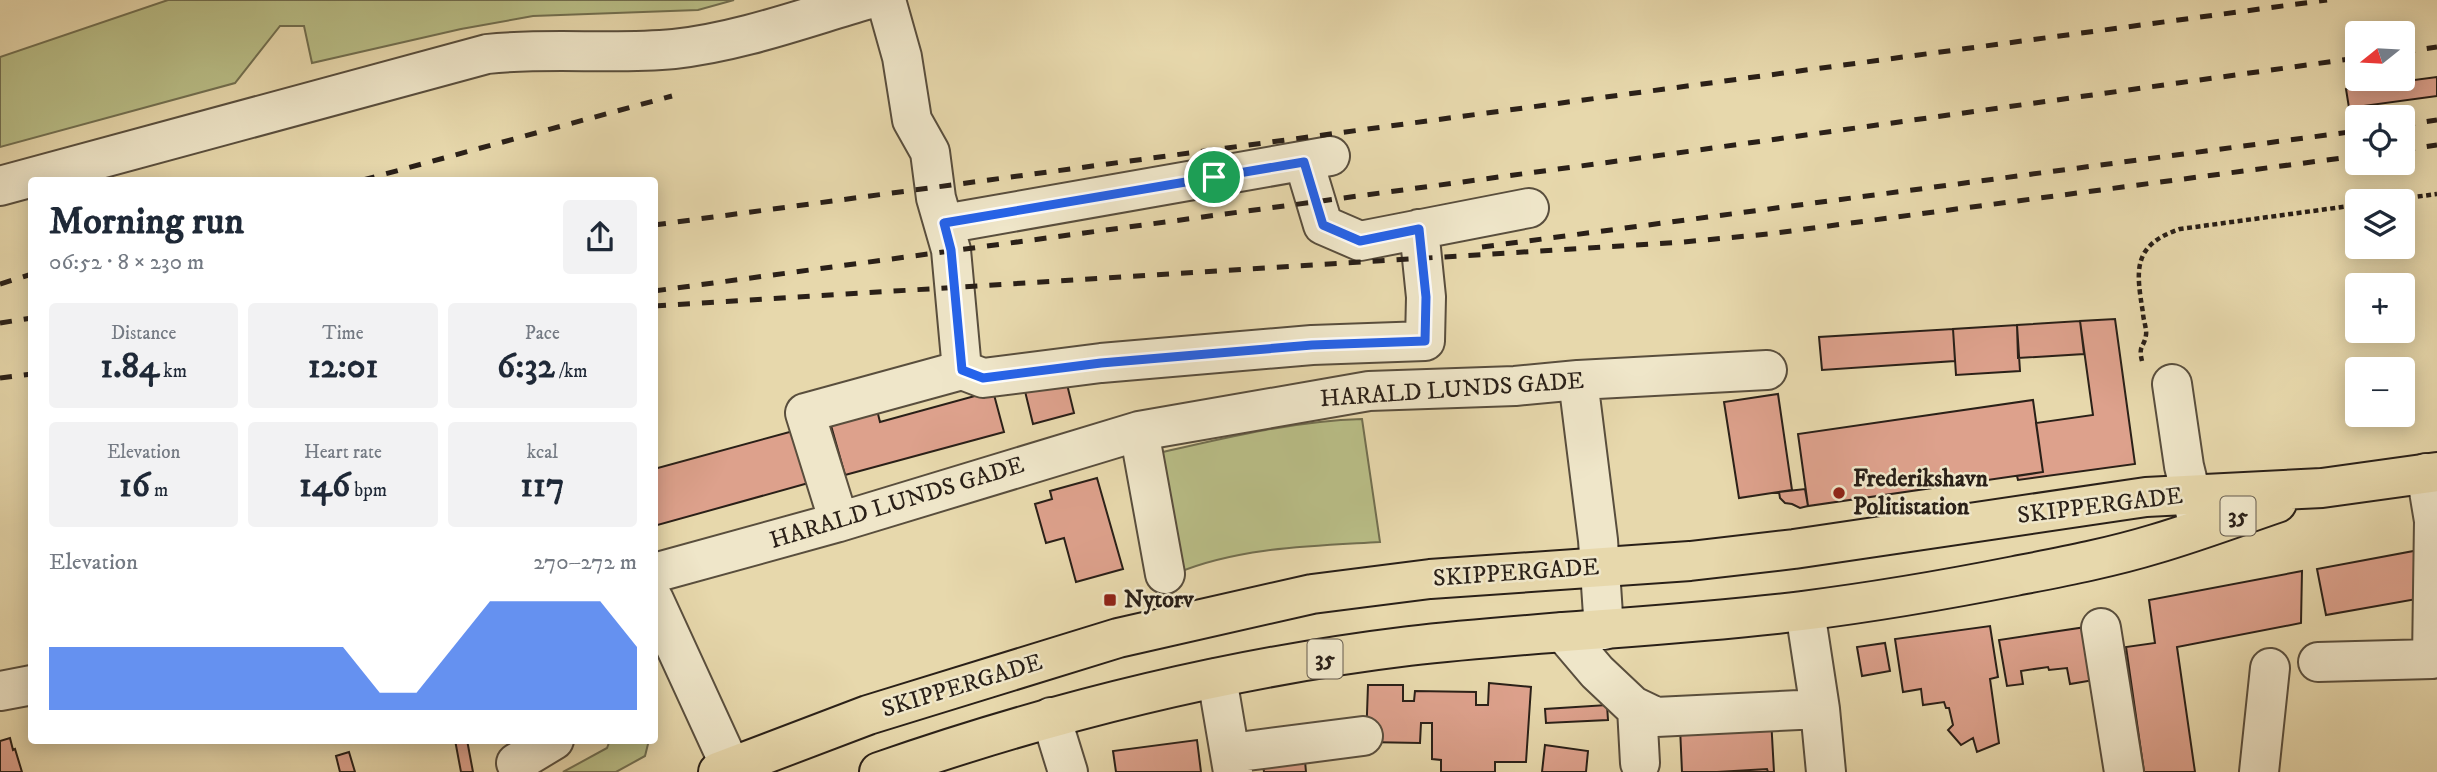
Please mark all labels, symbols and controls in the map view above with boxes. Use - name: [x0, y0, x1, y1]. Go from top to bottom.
- north arrow: [2345, 21, 2415, 91]
- map controls: [2345, 21, 2415, 427]
- button: locate: [2345, 105, 2415, 175]
- pin: [1184, 147, 1244, 207]
- icon: arrive: [1195, 158, 1233, 196]
- button: layers: [2345, 189, 2415, 259]
- text: Morning run: [49, 198, 244, 246]
- button: share: [563, 200, 637, 274]
- text: 06:52 · 8 × 230 m: [49, 248, 204, 277]
- button: +: [2345, 273, 2415, 343]
- text: Distance: [111, 322, 176, 345]
- text: Time: [322, 322, 364, 345]
- text: Pace: [525, 322, 560, 345]
- text: 1.84: [100, 345, 159, 389]
- text: 12:01: [308, 345, 378, 389]
- text: 6:32: [497, 345, 555, 389]
- button: −: [2345, 357, 2415, 427]
- text: km: [159, 360, 187, 383]
- text: /km: [555, 360, 588, 383]
- street label: HARALD LUNDS GADE: [1319, 366, 1585, 414]
- text: Elevation: [107, 441, 180, 464]
- text: Heart rate: [304, 441, 382, 464]
- text: kcal: [527, 441, 558, 464]
- street label: HARALD LUNDS GADE: [766, 450, 1028, 556]
- text: 16: [119, 464, 150, 508]
- text: 146: [299, 464, 350, 508]
- text: 117: [520, 464, 564, 508]
- place label: Frederikshavn Politistation: [1853, 464, 1989, 522]
- text: m: [150, 479, 168, 502]
- text: bpm: [350, 479, 387, 502]
- street label: SKIPPERGADE: [2015, 481, 2185, 531]
- marker: Frederikshavn Politistation: [1831, 485, 1847, 501]
- road number: 35: [2220, 496, 2256, 536]
- text: Elevation: [49, 548, 138, 577]
- text: 270–272 m: [533, 548, 637, 577]
- street label: SKIPPERGADE: [1432, 552, 1600, 594]
- place label: Nytorv: [1124, 585, 1195, 615]
- marker: Nytorv: [1102, 592, 1118, 608]
- road number: 35: [1308, 639, 1342, 678]
- street label: SKIPPERGADE: [878, 647, 1046, 725]

